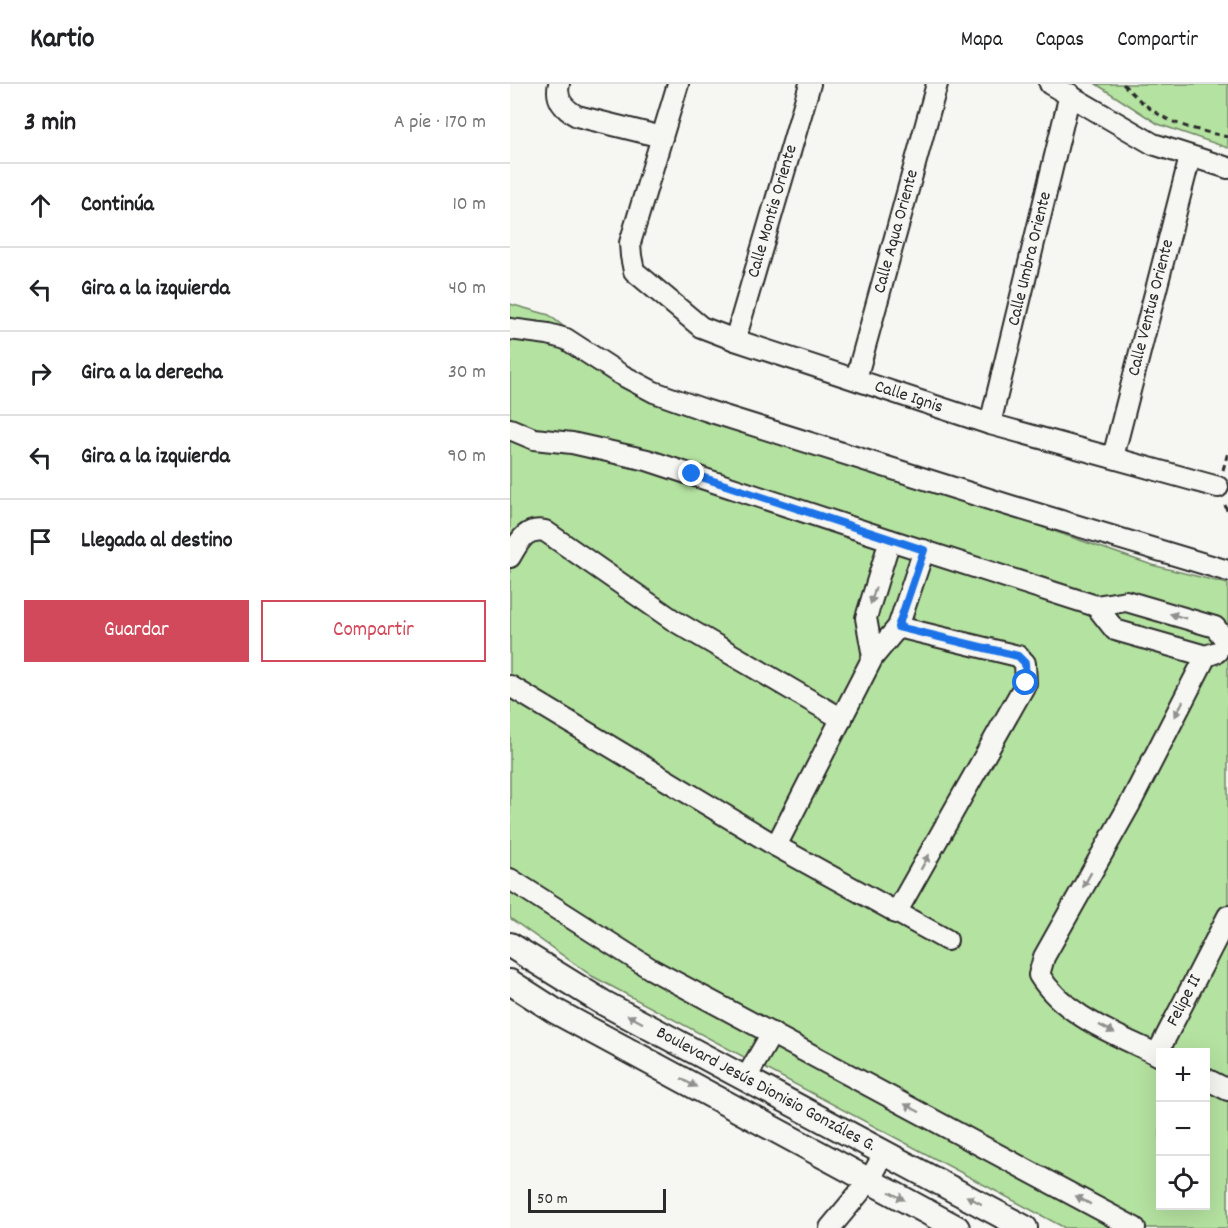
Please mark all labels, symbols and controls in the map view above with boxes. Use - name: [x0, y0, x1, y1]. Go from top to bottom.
- text: Kartio: [30, 21, 94, 61]
- text: Mapa: [961, 26, 1003, 56]
- text: Capas: [1036, 26, 1084, 56]
- text: Compartir: [1117, 26, 1198, 56]
- text: 3 min: [24, 105, 76, 142]
- text: A pie · 170 m: [394, 109, 486, 137]
- street label: Calle Montis Oriente: [741, 142, 804, 281]
- street label: Calle Aqua Oriente: [868, 167, 925, 296]
- icon: ahead: [24, 189, 57, 222]
- street label: Calle Umbra Oriente: [1002, 189, 1058, 328]
- text: Continúa: [81, 190, 154, 221]
- text: 10 m: [452, 191, 486, 219]
- street label: Calle Ventus Oriente: [1122, 237, 1181, 379]
- icon: left: [24, 273, 57, 306]
- text: Gira a la izquierda: [81, 274, 230, 305]
- text: 40 m: [448, 275, 486, 303]
- icon: right: [24, 357, 57, 390]
- text: Gira a la derecha: [81, 358, 223, 389]
- text: 30 m: [448, 359, 486, 387]
- street label: Calle Ignis: [871, 374, 946, 420]
- icon: left: [24, 441, 57, 474]
- text: Gira a la izquierda: [81, 442, 230, 473]
- text: 90 m: [448, 443, 486, 471]
- route end: [678, 460, 704, 486]
- icon: arrive: [24, 525, 57, 558]
- text: Llegada al destino: [81, 526, 233, 557]
- one-way arrow: [867, 587, 877, 605]
- button: Guardar: [24, 600, 249, 662]
- button: Compartir: [261, 600, 486, 662]
- one-way arrow: [1169, 611, 1187, 620]
- route start: [1012, 669, 1038, 695]
- one-way arrow: [1174, 700, 1184, 717]
- one-way arrow: [920, 854, 930, 871]
- one-way arrow: [1082, 872, 1092, 889]
- street label: Felipe II: [1161, 970, 1208, 1031]
- one-way arrow: [626, 1014, 643, 1024]
- street label: Boulevard Jesús Dionisio Gonzáles G.: [652, 1021, 880, 1158]
- one-way arrow: [1099, 1024, 1116, 1034]
- map controls: [1156, 1048, 1210, 1210]
- button: +: [1156, 1048, 1210, 1102]
- one-way arrow: [680, 1078, 697, 1088]
- button: −: [1156, 1102, 1210, 1156]
- one-way arrow: [903, 1103, 920, 1113]
- button: locate: [1156, 1156, 1210, 1210]
- scale bar: [528, 1186, 666, 1214]
- text: 50 m: [537, 1188, 568, 1211]
- one-way arrow: [889, 1191, 906, 1201]
- one-way arrow: [965, 1195, 982, 1205]
- one-way arrow: [1075, 1195, 1092, 1205]

